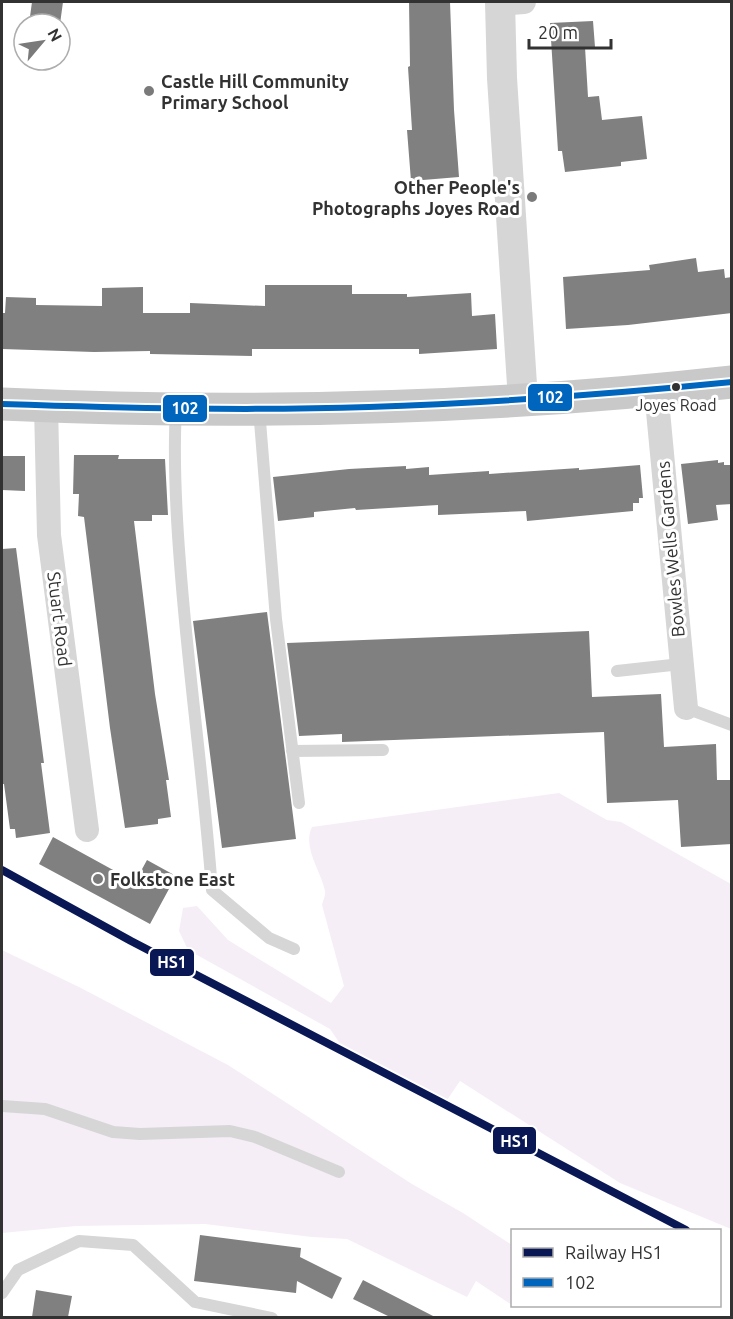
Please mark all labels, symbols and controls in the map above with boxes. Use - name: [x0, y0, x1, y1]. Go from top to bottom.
- north arrow: [12, 12, 72, 72]
- scale bar: [529, 12, 612, 50]
- text: 20 m: [538, 22, 578, 42]
- text: N: [44, 25, 66, 44]
- place label: Castle Hill Community Primary School: [161, 71, 349, 112]
- marker: Castle Hill Community Primary School: [142, 84, 156, 98]
- place label: Other People's Photographs Joyes Road: [312, 177, 520, 218]
- marker: Other People's Photographs Joyes Road: [525, 190, 539, 204]
- marker: Joyes Road: [670, 381, 682, 393]
- line badge: 102: [527, 383, 573, 412]
- text: 102: [536, 388, 564, 406]
- line badge: 102: [162, 394, 208, 423]
- place label: Joyes Road: [635, 396, 717, 414]
- text: 102: [171, 399, 199, 417]
- street label: Bowles Wells Gardens: [652, 460, 688, 638]
- street label: Stuart Road: [44, 570, 76, 668]
- place label: Folkstone East: [110, 869, 235, 889]
- marker: Folkstone East: [91, 872, 105, 886]
- line badge: HS1: [149, 948, 195, 977]
- text: HS1: [157, 953, 187, 971]
- line badge: HS1: [492, 1126, 537, 1155]
- text: HS1: [500, 1132, 530, 1150]
- legend: [511, 1229, 721, 1307]
- text: Railway HS1: [565, 1242, 663, 1262]
- text: 102: [565, 1272, 595, 1292]

